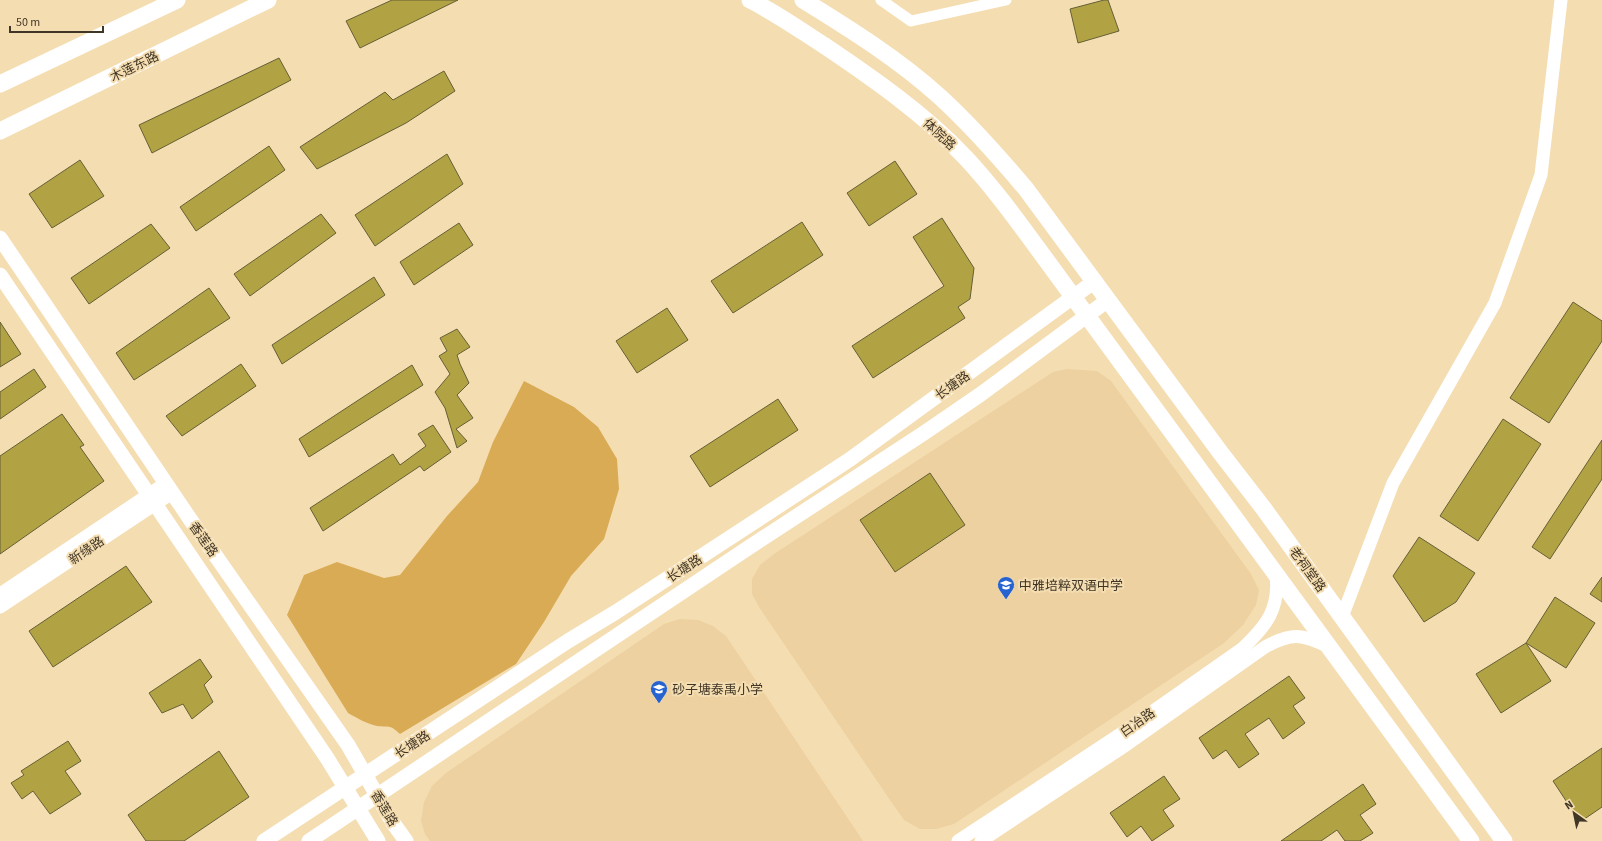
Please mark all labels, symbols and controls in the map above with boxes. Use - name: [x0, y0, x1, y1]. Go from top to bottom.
- scale bar: [10, 8, 103, 34]
- text: 50 m: [16, 14, 40, 31]
- street label: 木莲东路: [107, 47, 162, 86]
- street label: 体院路: [919, 115, 960, 155]
- street label: 长塘路: [931, 367, 974, 404]
- street label: 香莲路: [185, 518, 222, 561]
- street label: 新缘路: [65, 532, 108, 569]
- street label: 老祠堂路: [1285, 543, 1330, 596]
- street label: 长塘路: [663, 551, 706, 587]
- school or university icon: 中雅培粹双语中学: [996, 575, 1016, 600]
- place label: 中雅培粹双语中学: [1019, 577, 1123, 595]
- school or university icon: 砂子塘泰禹小学: [649, 679, 669, 704]
- place label: 砂子塘泰禹小学: [672, 681, 763, 699]
- street label: 白冶路: [1116, 704, 1159, 741]
- street label: 长塘路: [391, 727, 434, 763]
- street label: 香莲路: [366, 787, 402, 830]
- north arrow: [1554, 793, 1594, 833]
- text: N: [1562, 797, 1576, 813]

